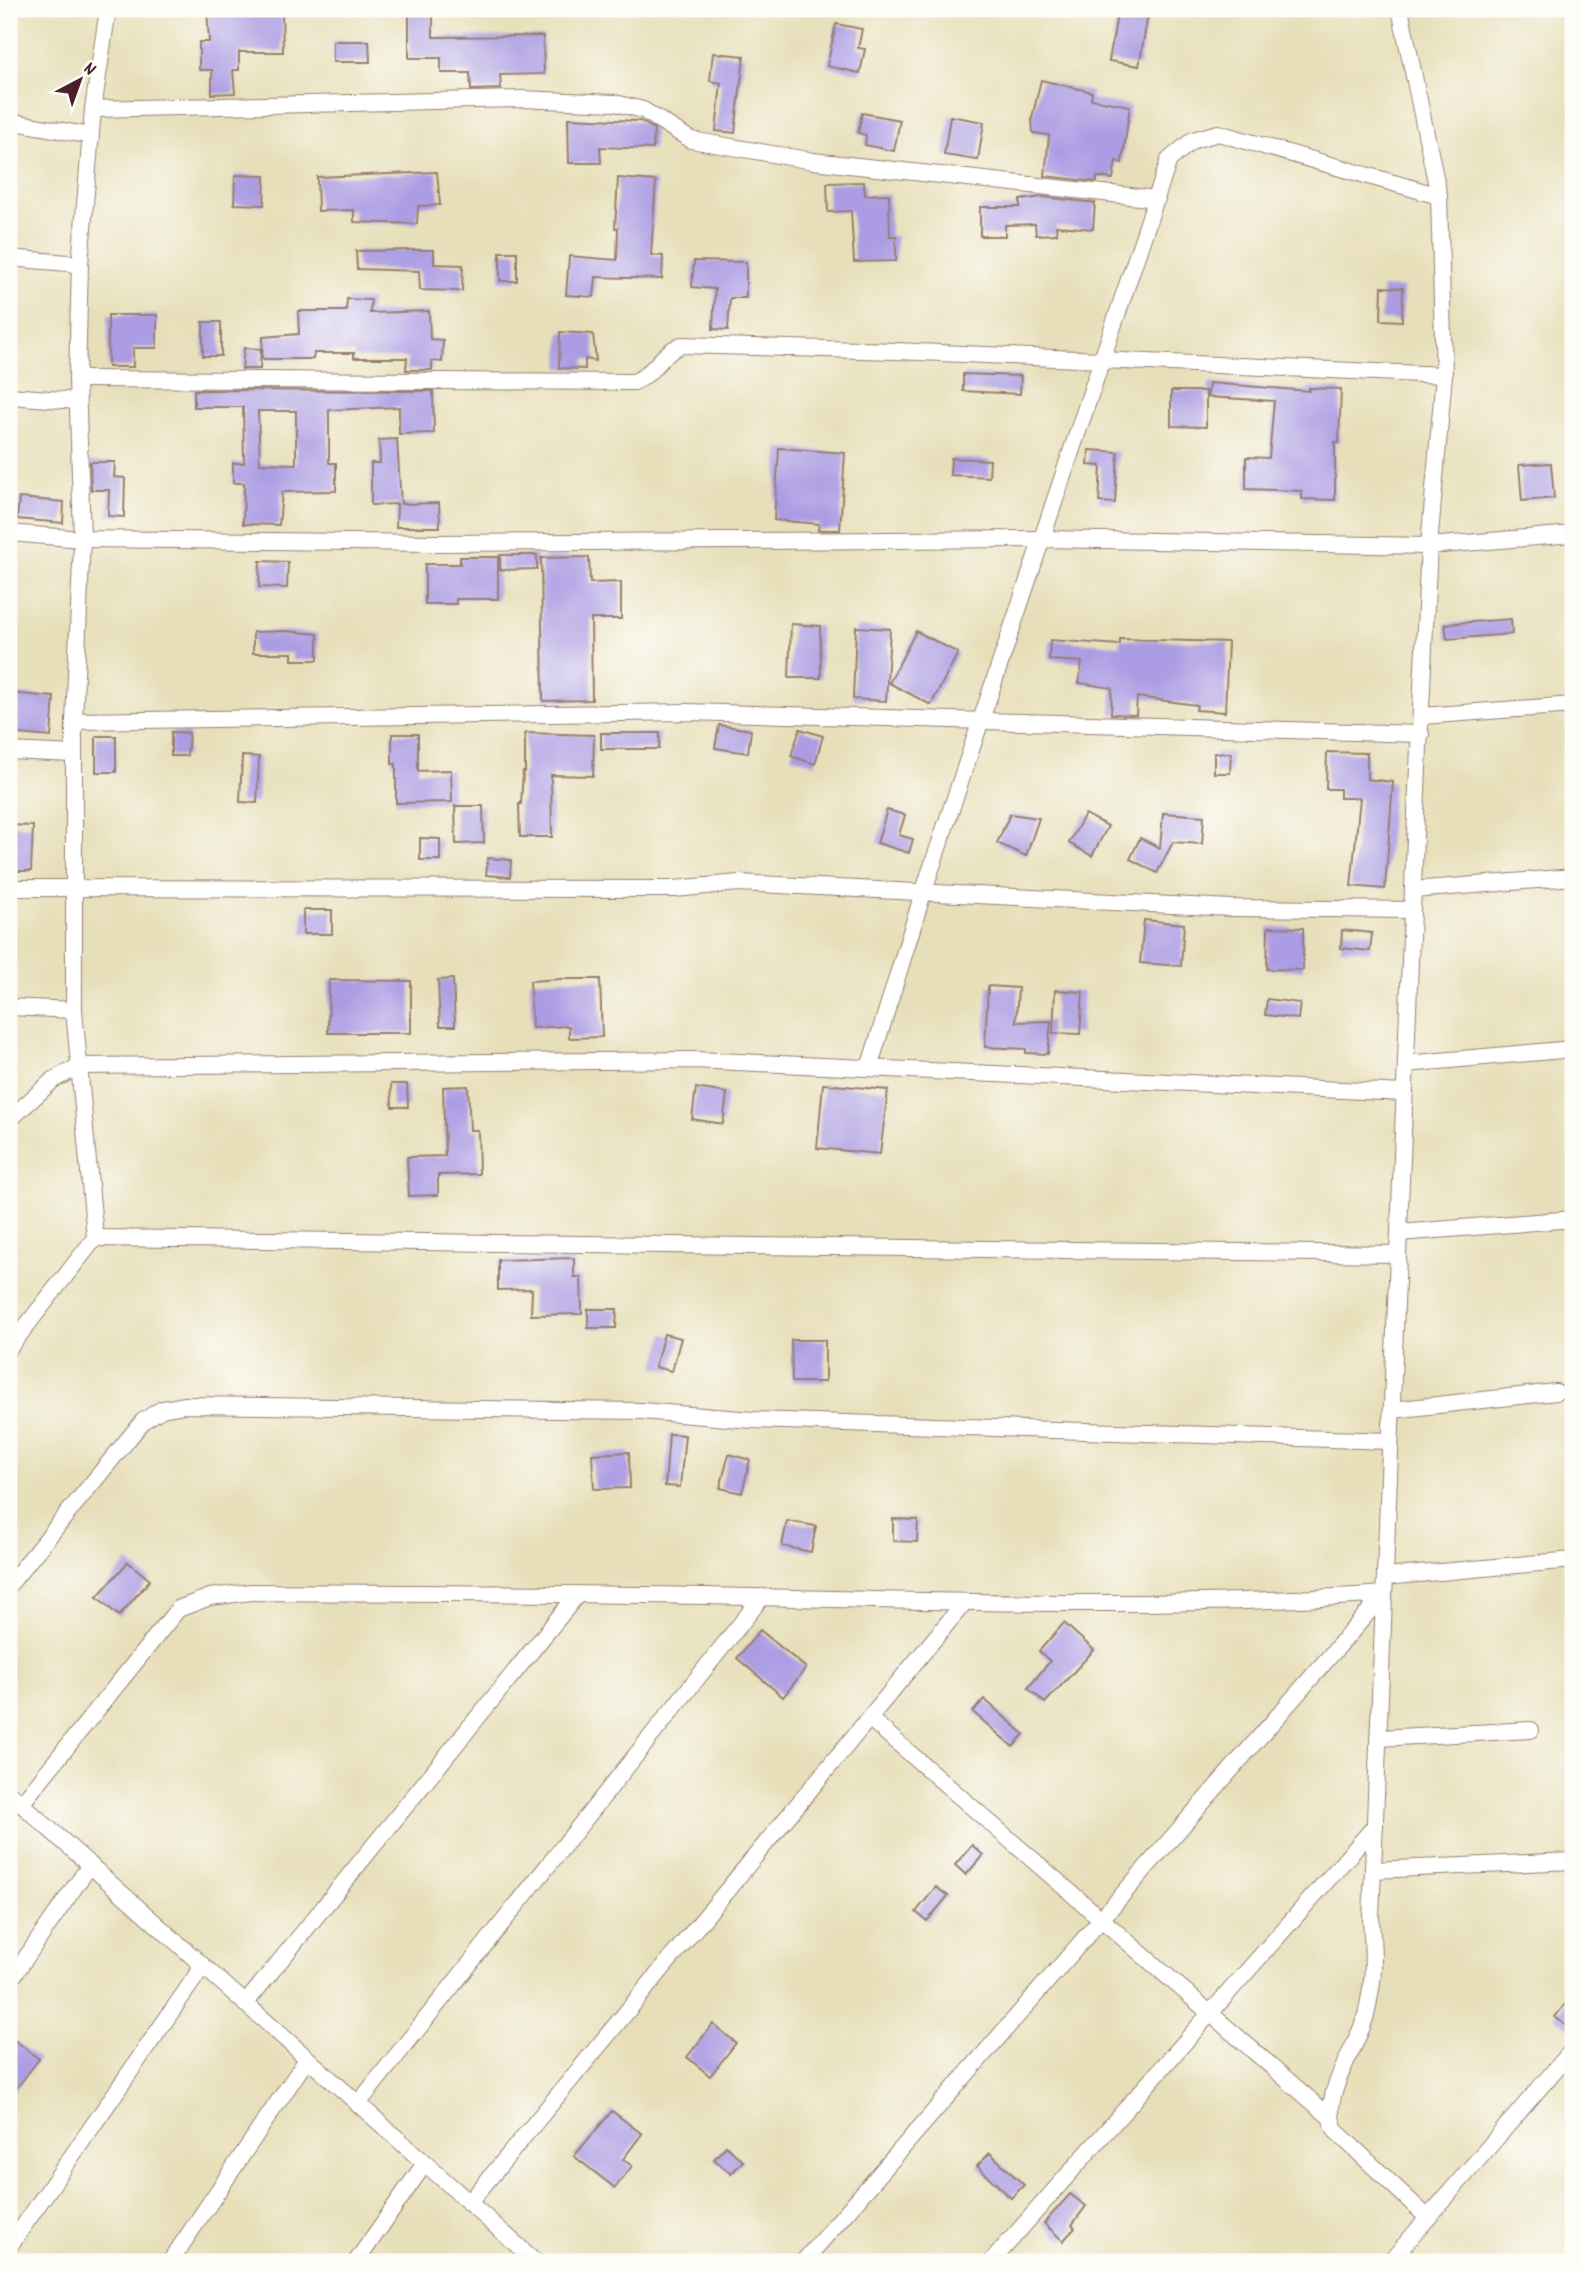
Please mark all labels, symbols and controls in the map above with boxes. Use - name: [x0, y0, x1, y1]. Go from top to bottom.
- north arrow: [46, 46, 116, 116]
- text: N: [76, 57, 101, 83]

